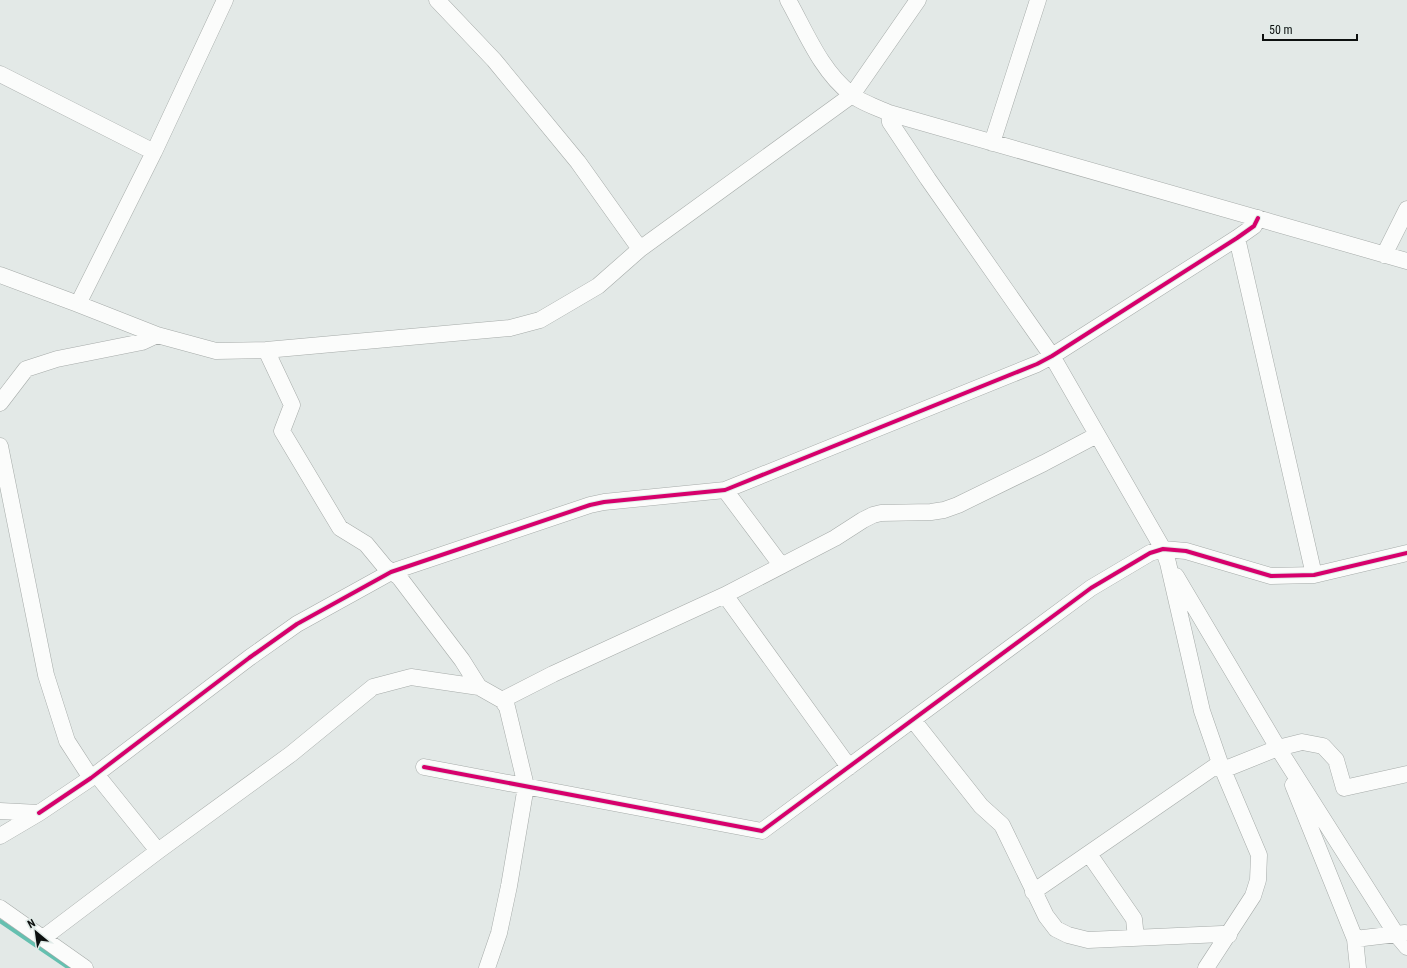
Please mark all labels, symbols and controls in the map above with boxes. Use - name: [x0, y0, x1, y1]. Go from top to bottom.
- scale bar: [1263, 16, 1357, 42]
- text: 50 m: [1269, 23, 1293, 37]
- north arrow: [16, 912, 56, 952]
- text: N: [25, 916, 38, 931]

